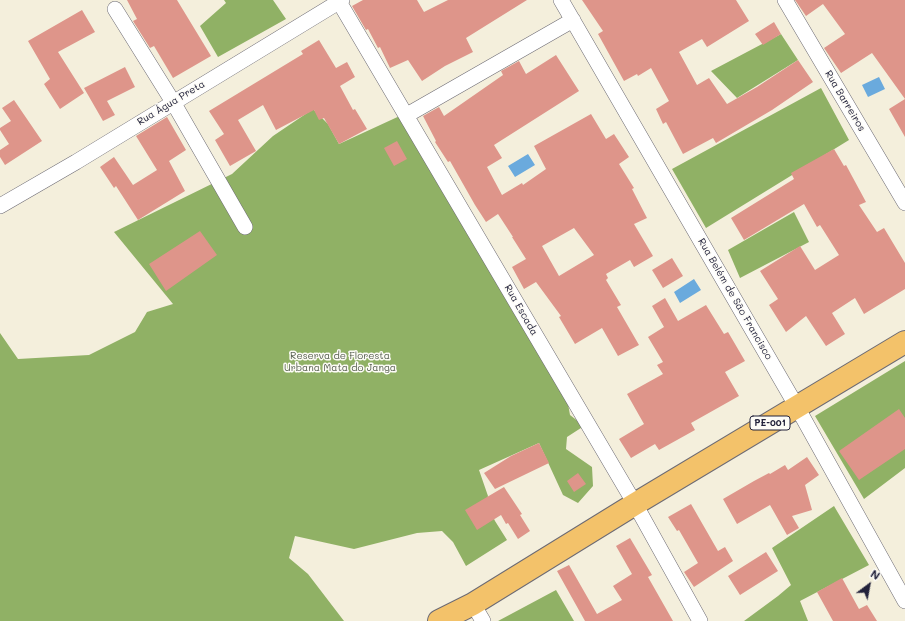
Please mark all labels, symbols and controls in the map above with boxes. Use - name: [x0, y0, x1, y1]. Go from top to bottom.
- street label: Rua Barreiros: [822, 68, 868, 134]
- street label: Rua Água Preta: [135, 78, 207, 128]
- street label: Rua Belém de São Francisco: [695, 236, 775, 362]
- street label: Rua Escada: [502, 283, 540, 337]
- park label: Reserva de Floresta Urbana Mata do Janga: [284, 350, 396, 374]
- road number: PE-001: [750, 416, 790, 430]
- north arrow: [849, 565, 889, 605]
- text: N: [868, 566, 883, 583]

